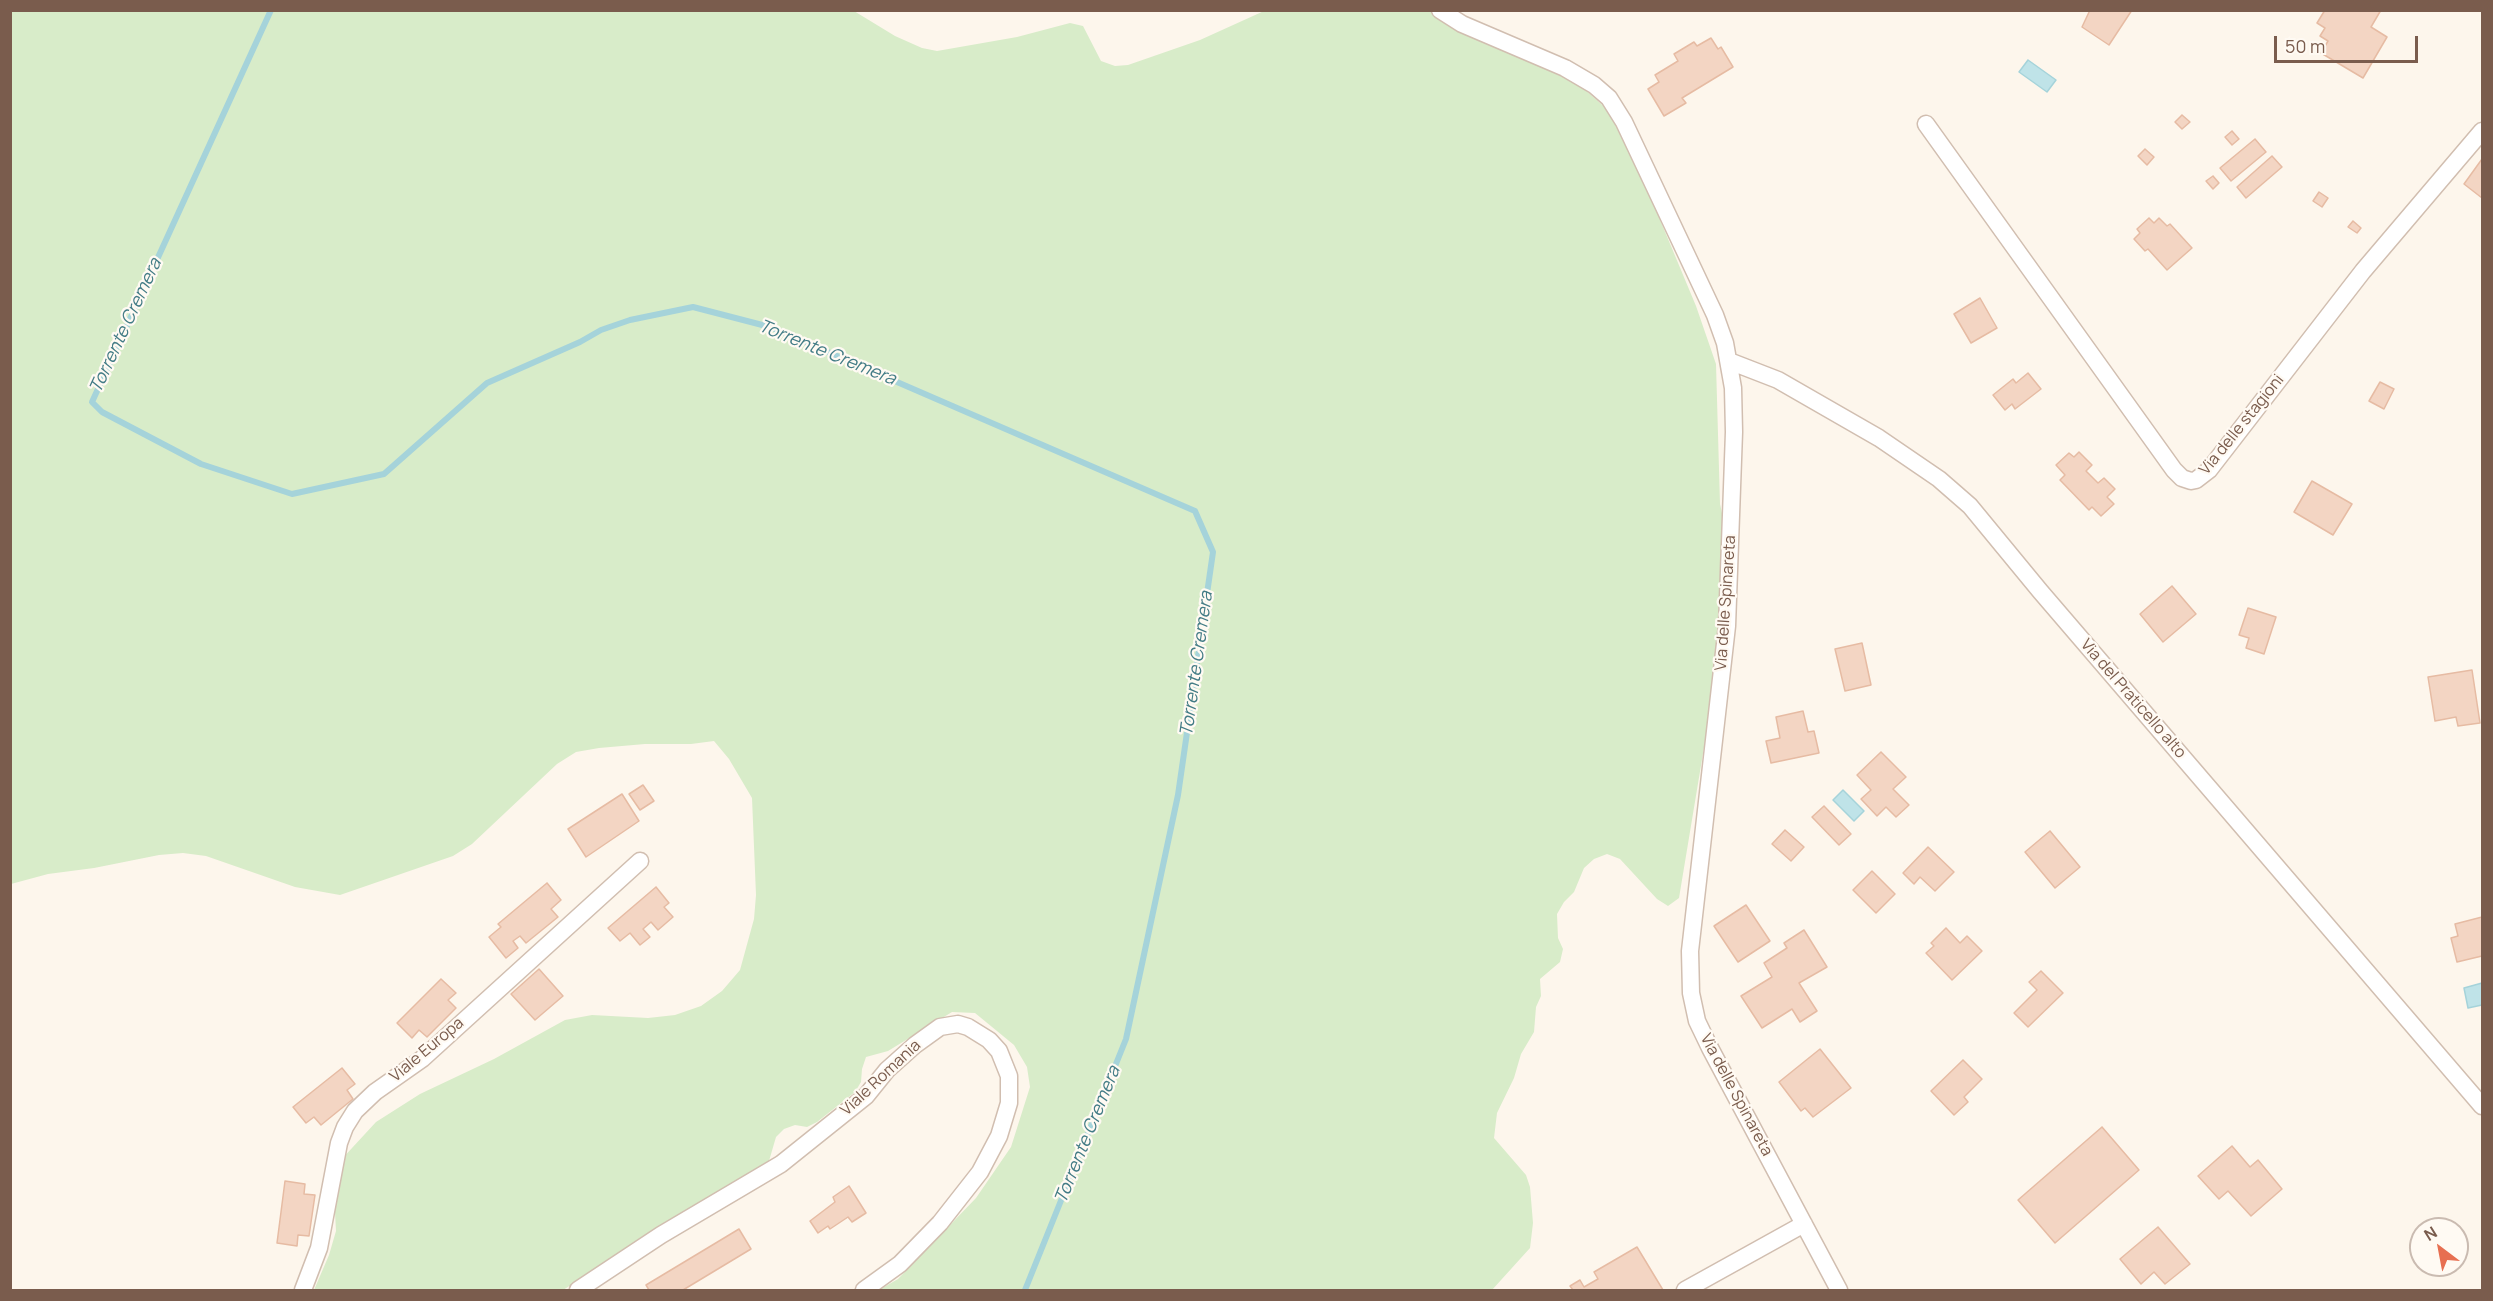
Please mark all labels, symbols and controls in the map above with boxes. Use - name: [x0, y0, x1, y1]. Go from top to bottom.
- scale bar: [2277, 24, 2421, 62]
- text: 50 m: [2285, 34, 2325, 58]
- water label: Torrente Cremera: [85, 255, 167, 397]
- water label: Torrente Cremera: [755, 316, 899, 390]
- street label: Via delle stagioni: [2196, 371, 2288, 479]
- street label: Via delle Spinareta: [1712, 535, 1740, 671]
- water label: Torrente Cremera: [1176, 590, 1218, 738]
- street label: Via del Praticello alto: [2076, 636, 2190, 762]
- street label: Viale Europa: [386, 1014, 468, 1086]
- street label: Via delle Spinareta: [1696, 1031, 1776, 1159]
- street label: Viale Romania: [837, 1036, 925, 1120]
- water label: Torrente Cremera: [1051, 1063, 1125, 1207]
- north arrow: [2409, 1217, 2469, 1277]
- text: N: [2420, 1221, 2441, 1246]

